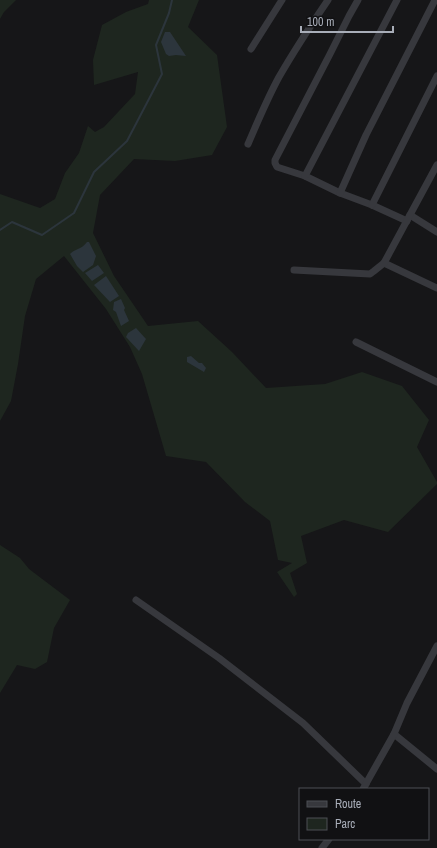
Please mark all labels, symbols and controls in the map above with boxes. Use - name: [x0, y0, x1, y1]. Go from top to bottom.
- scale bar: [301, 8, 393, 34]
- text: 100 m: [307, 14, 334, 30]
- legend: [299, 788, 429, 840]
- text: Route: [335, 796, 361, 812]
- text: Parc: [335, 816, 355, 832]

